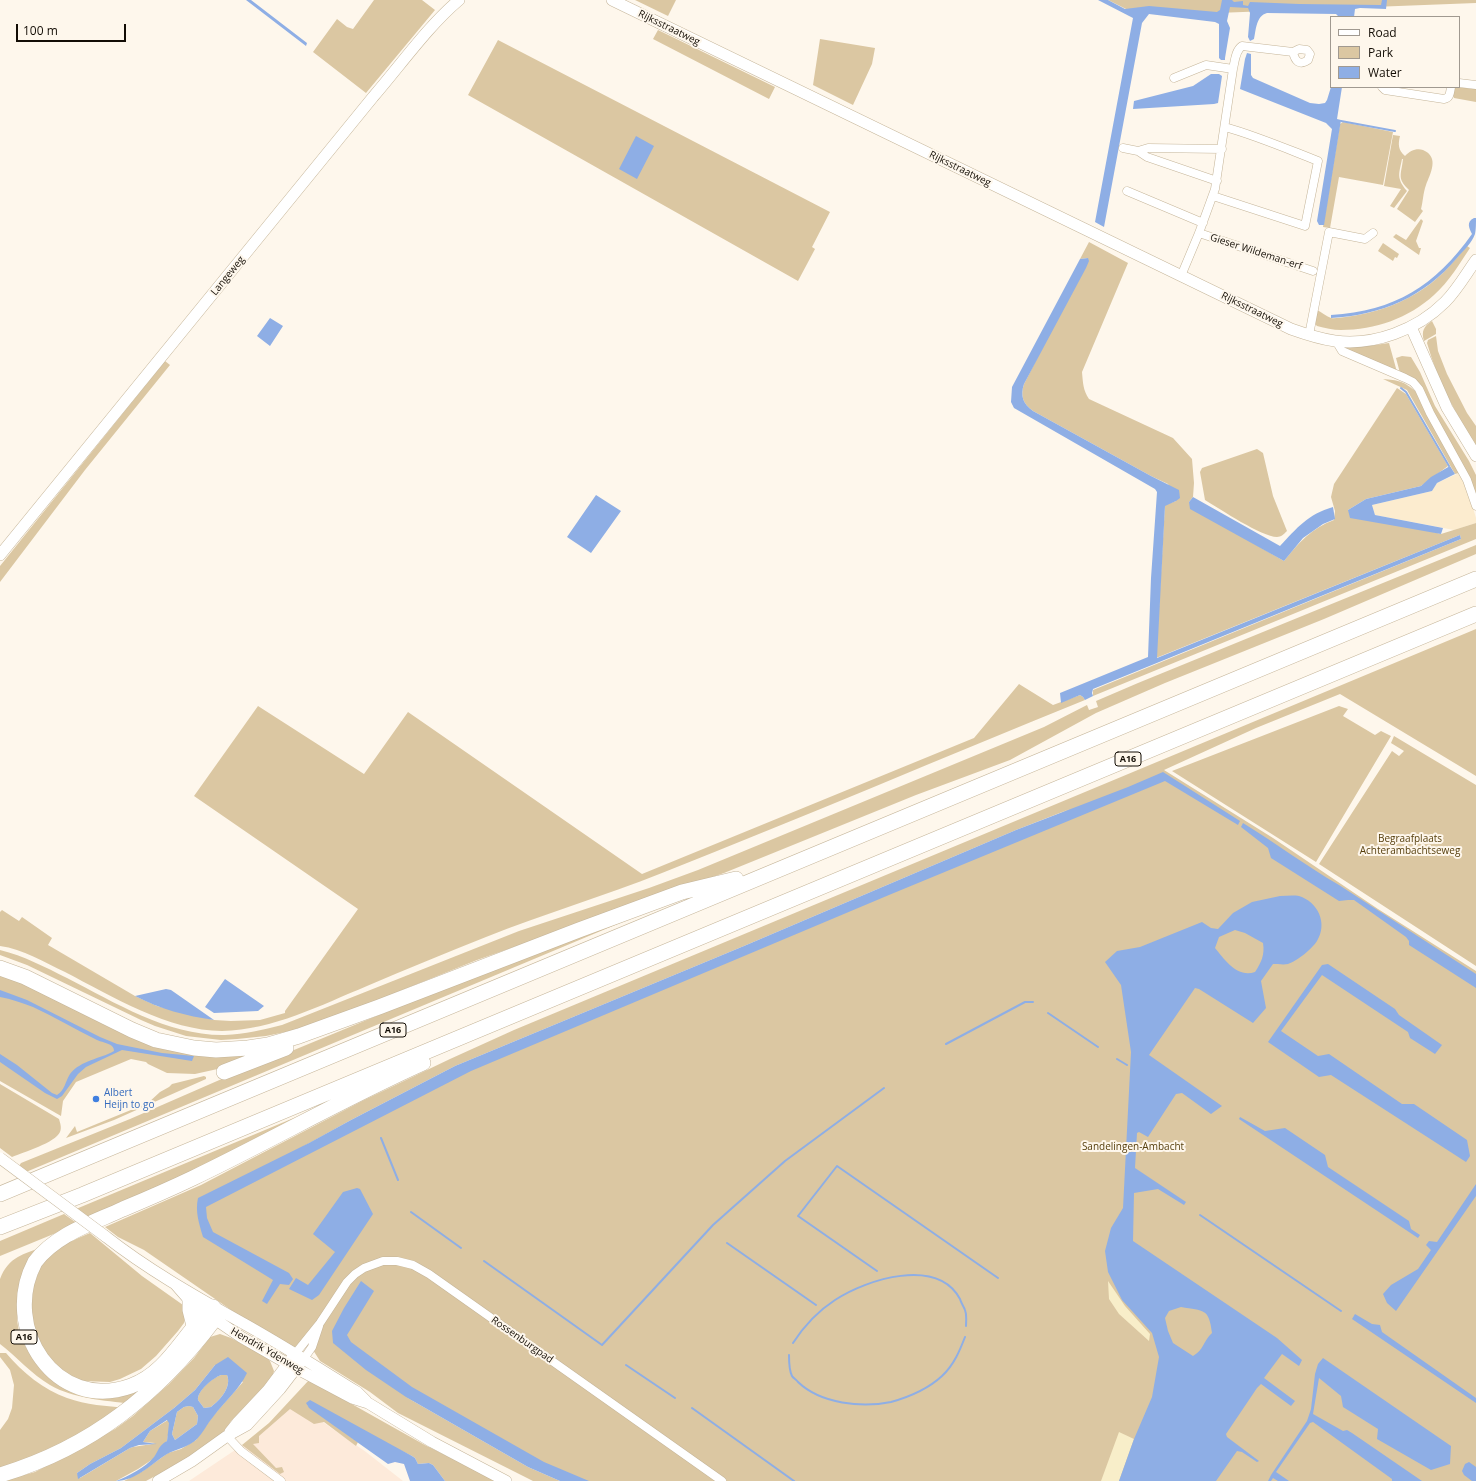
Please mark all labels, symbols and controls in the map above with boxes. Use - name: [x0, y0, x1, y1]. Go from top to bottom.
- street label: Rijksstraatweg: [636, 8, 702, 48]
- scale bar: [18, 16, 128, 42]
- legend: [1330, 16, 1460, 88]
- text: 100 m: [23, 22, 58, 39]
- text: Road: [1368, 24, 1397, 41]
- text: Park: [1368, 44, 1393, 61]
- text: Water: [1368, 64, 1402, 81]
- street label: Rijksstraatweg: [927, 149, 993, 189]
- street label: Gieser Wildeman-erf: [1209, 232, 1303, 272]
- street label: Langeweg: [209, 254, 247, 298]
- street label: Rijksstraatweg: [1219, 290, 1285, 330]
- road number: A16: [1115, 752, 1141, 766]
- park label: Begraafplaats Achterambachtseweg: [1360, 833, 1460, 856]
- road number: A16: [380, 1023, 406, 1037]
- place label: Albert Heijn to go: [104, 1087, 154, 1110]
- marker: Albert Heijn to go: [91, 1094, 101, 1104]
- park label: Sandelingen-Ambacht: [1082, 1141, 1184, 1153]
- street label: Rossenburgpad: [489, 1314, 555, 1366]
- street label: Hendrik Ydenweg: [229, 1325, 305, 1377]
- road number: A16: [11, 1330, 37, 1344]

